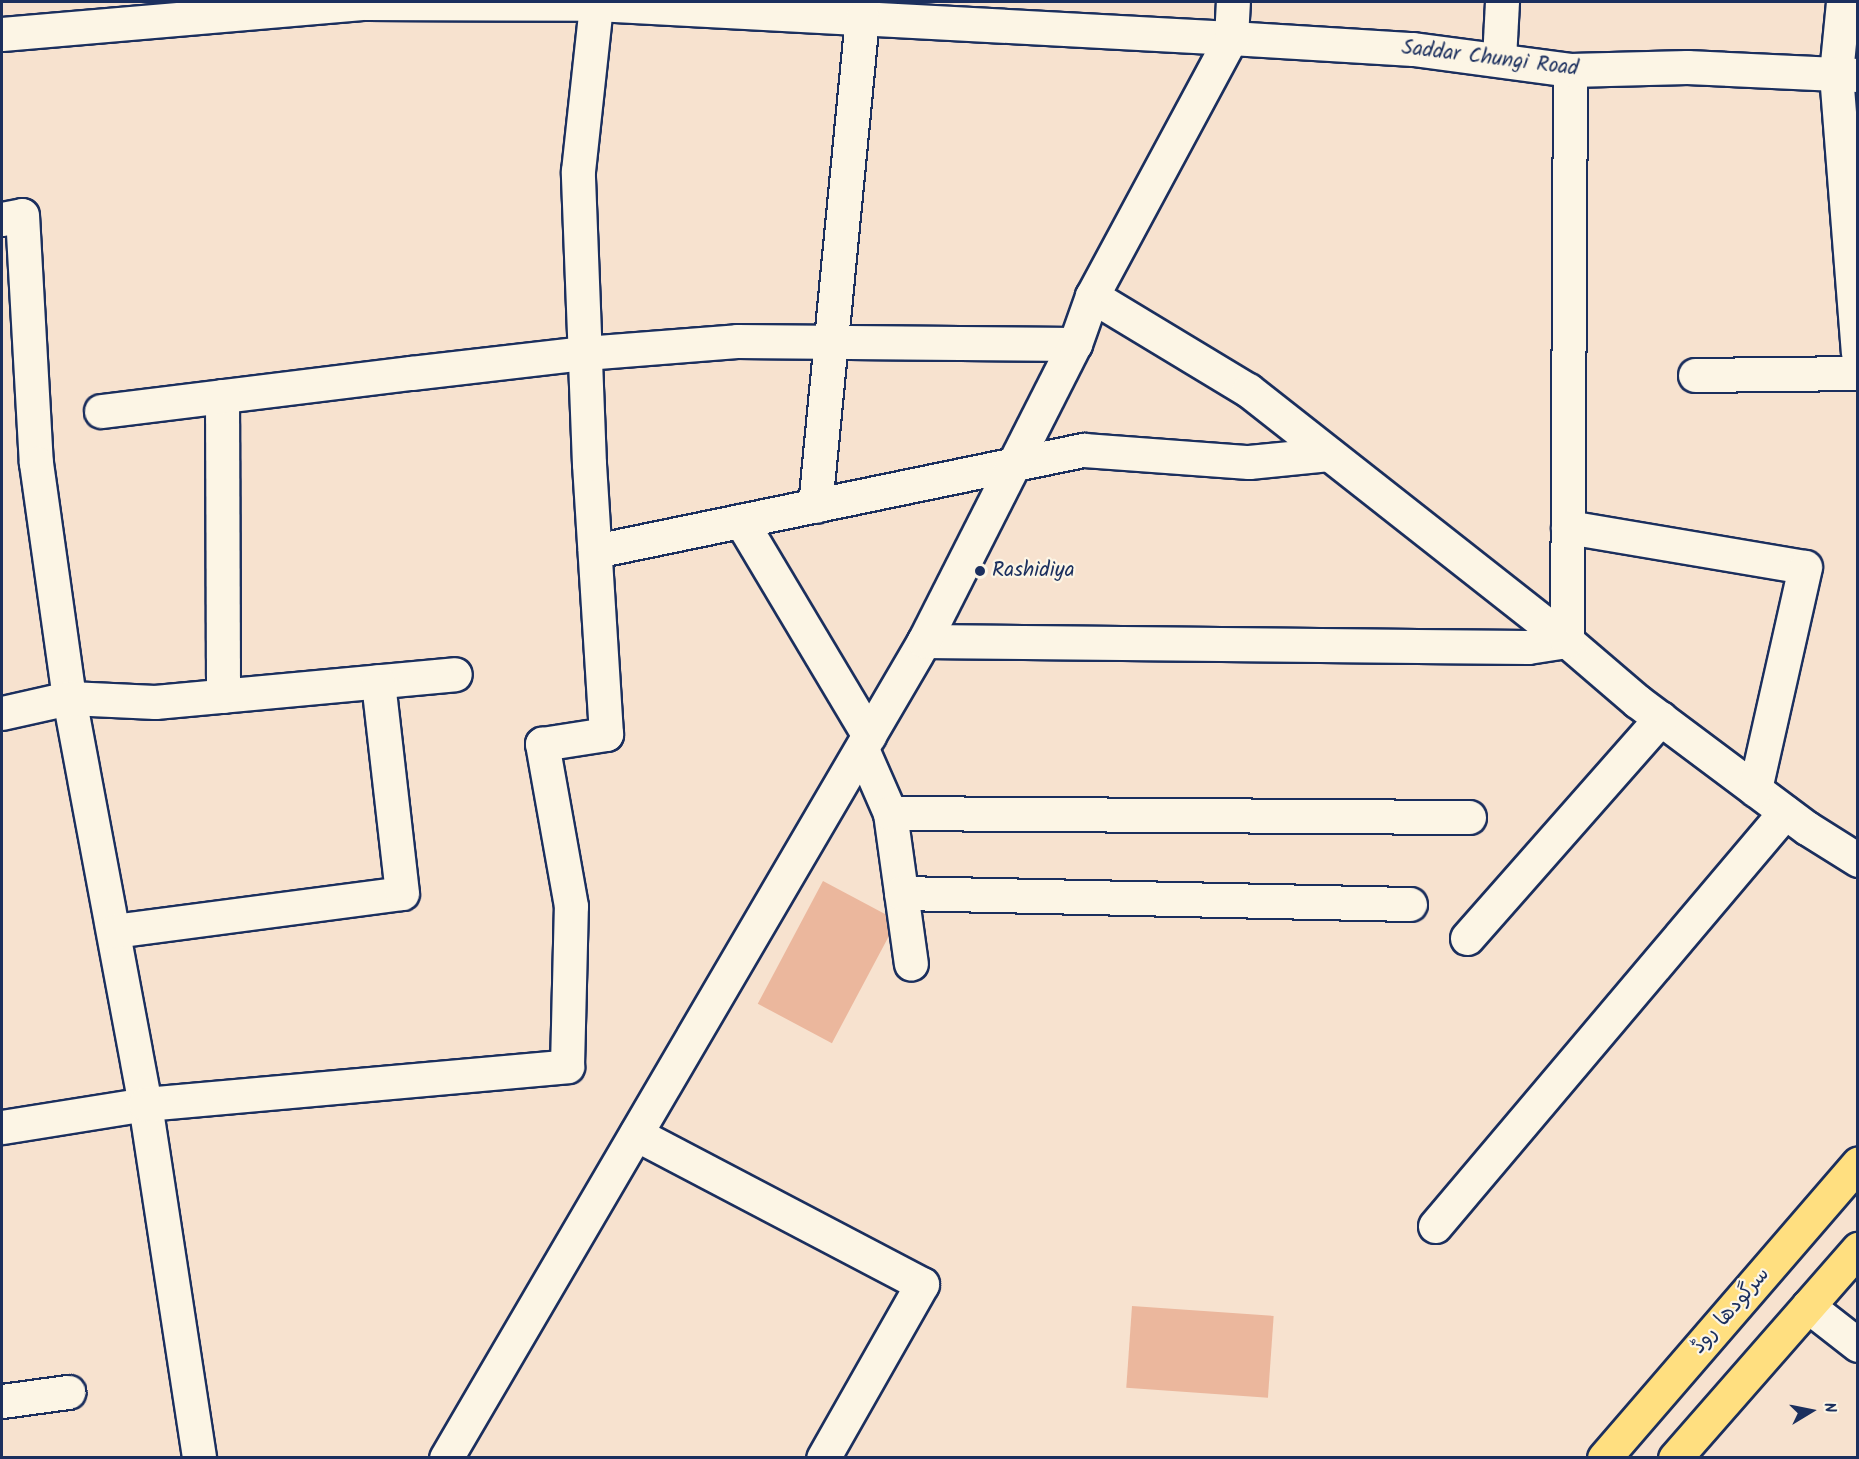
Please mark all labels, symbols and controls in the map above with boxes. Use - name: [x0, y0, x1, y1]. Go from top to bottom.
- street label: Saddar Chungi Road: [1400, 36, 1580, 82]
- place label: Rashidiya: [992, 558, 1074, 584]
- marker: Rashidiya: [973, 564, 987, 578]
- street label: سرگودھا روڈ: [1687, 1262, 1775, 1360]
- north arrow: [1781, 1381, 1841, 1441]
- text: N: [1816, 1401, 1842, 1415]

